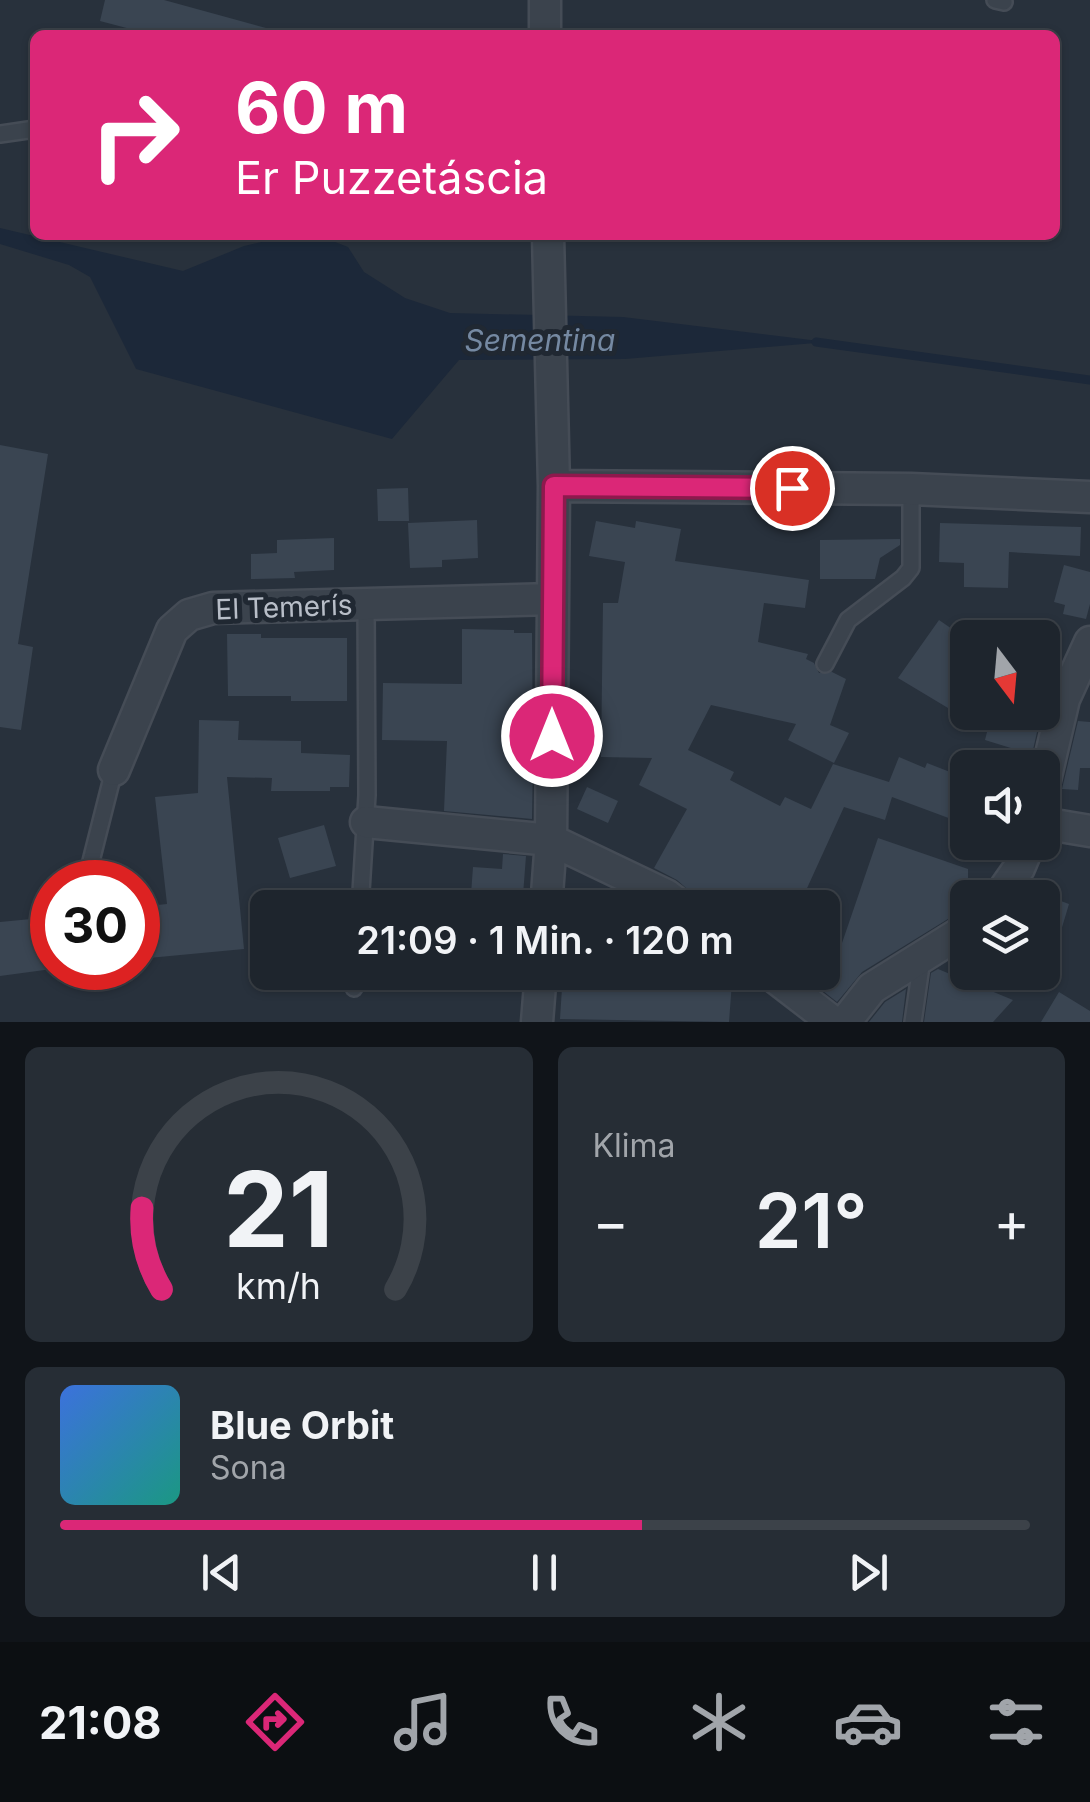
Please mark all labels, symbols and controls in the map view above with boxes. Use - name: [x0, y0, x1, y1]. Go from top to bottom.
- text: 60 m: [235, 65, 408, 150]
- icon: right: [70, 70, 200, 200]
- text: Er Puzzetáscia: [235, 150, 548, 205]
- water label: Sementina: [464, 322, 616, 358]
- pin: [750, 446, 835, 531]
- icon: arrive: [765, 461, 820, 516]
- street label: El Temerís: [215, 588, 353, 626]
- north arrow: [950, 620, 1060, 730]
- map controls: [950, 620, 1060, 990]
- position arrow: [500, 684, 604, 788]
- button: sound: [950, 750, 1060, 860]
- speed limit sign: 30: [30, 860, 160, 990]
- button: layers: [950, 880, 1060, 990]
- text: 21:09 · 1 Min. · 120 m: [356, 917, 734, 963]
- text: Klima: [593, 1126, 676, 1165]
- text: 21: [224, 1146, 334, 1272]
- text: 21°: [755, 1175, 868, 1266]
- text: −: [593, 1189, 629, 1255]
- text: +: [994, 1189, 1030, 1255]
- text: km/h: [236, 1264, 321, 1308]
- text: Blue Orbit: [210, 1402, 394, 1448]
- text: Sona: [210, 1448, 287, 1487]
- icon: previous: [194, 1545, 249, 1600]
- icon: pause: [517, 1545, 572, 1600]
- icon: next: [841, 1545, 896, 1600]
- icon: directions: [240, 1687, 310, 1757]
- icon: music: [388, 1687, 458, 1757]
- icon: phone: [536, 1687, 606, 1757]
- icon: climate: [684, 1687, 754, 1757]
- icon: car: [833, 1687, 903, 1757]
- icon: filters: [981, 1687, 1051, 1757]
- text: 21:08: [39, 1695, 162, 1750]

